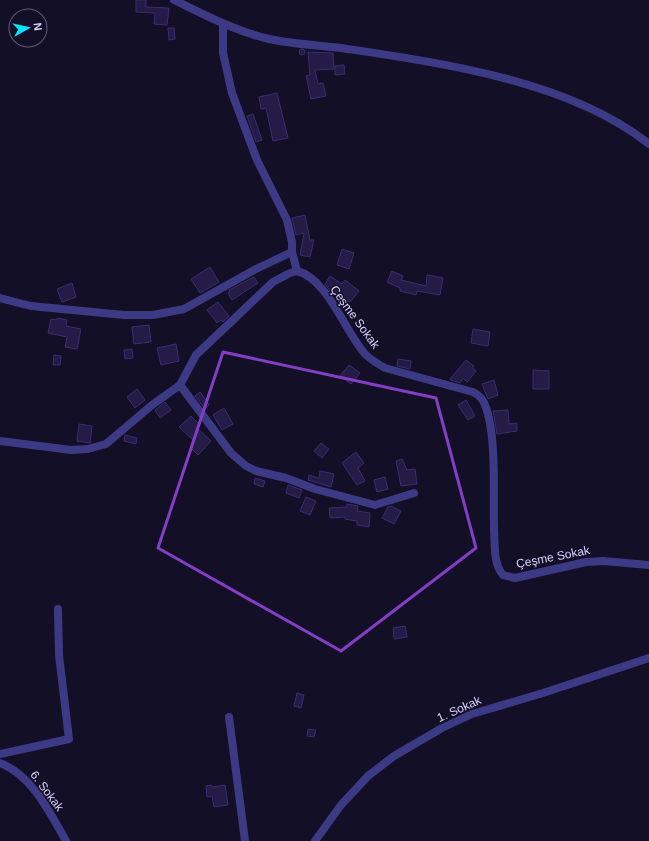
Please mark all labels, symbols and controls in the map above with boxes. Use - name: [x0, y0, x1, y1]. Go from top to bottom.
- north arrow: [8, 8, 48, 48]
- text: N: [31, 22, 44, 31]
- street label: Çeşme Sokak: [327, 283, 383, 352]
- street label: Çeşme Sokak: [515, 543, 592, 571]
- street label: 1. Sokak: [435, 693, 484, 725]
- street label: 6. Sokak: [27, 768, 67, 815]

